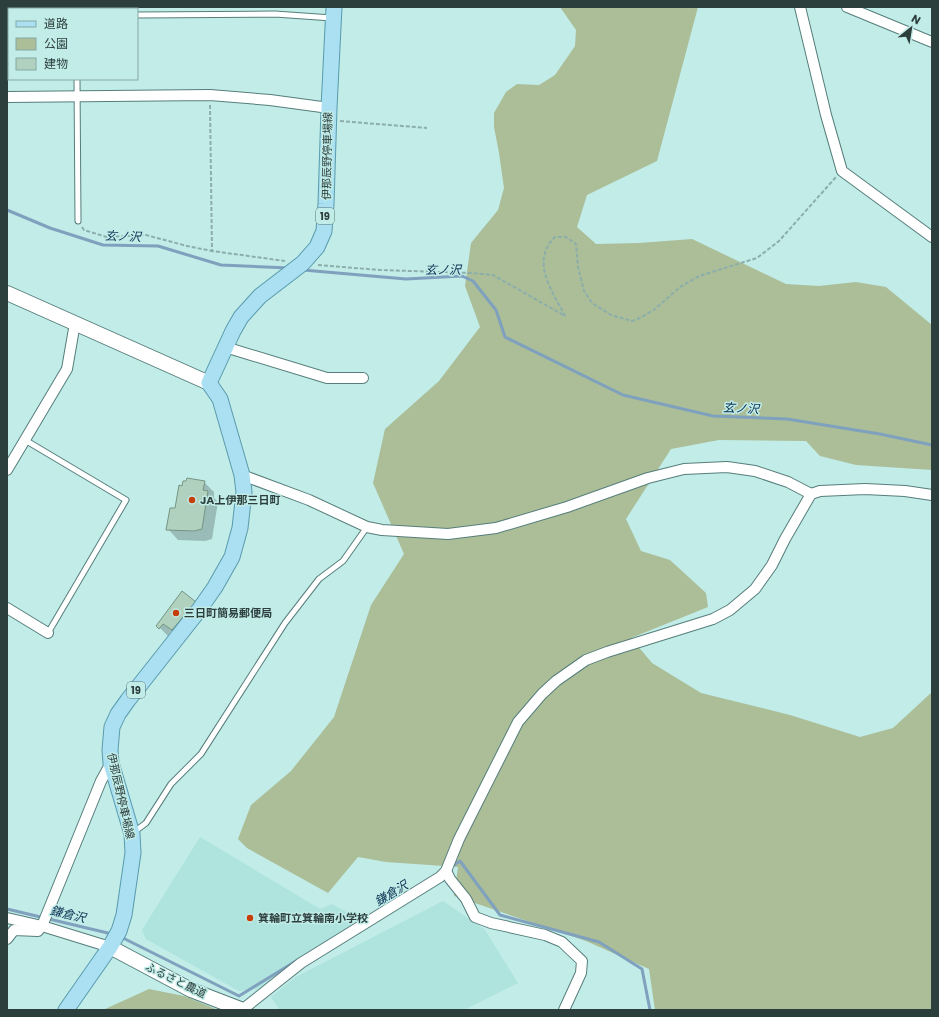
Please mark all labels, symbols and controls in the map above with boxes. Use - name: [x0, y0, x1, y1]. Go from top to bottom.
- legend: [8, 8, 138, 80]
- north arrow: [891, 8, 931, 48]
- text: N: [908, 10, 924, 28]
- text: 道路: [44, 15, 68, 32]
- text: 公園: [44, 35, 68, 52]
- text: 建物: [44, 55, 68, 72]
- street label: 伊那辰野停車場線: [318, 112, 336, 200]
- road number: 19: [316, 208, 334, 224]
- water label: 玄ノ沢: [105, 227, 143, 245]
- water label: 玄ノ沢: [425, 261, 463, 278]
- water label: 玄ノ沢: [723, 399, 761, 418]
- place label: JA上伊那三日町: [200, 492, 280, 508]
- marker: JA上伊那三日町: [187, 495, 197, 505]
- place label: 三日町簡易郵便局: [184, 605, 272, 621]
- marker: 三日町簡易郵便局: [171, 608, 181, 618]
- road number: 19: [127, 682, 145, 698]
- street label: 伊那辰野停車場線: [103, 751, 139, 841]
- water label: 鎌倉沢: [371, 875, 413, 910]
- water label: 鎌倉沢: [49, 902, 89, 927]
- place label: 箕輪町立箕輪南小学校: [258, 910, 368, 926]
- marker: 箕輪町立箕輪南小学校: [245, 913, 255, 923]
- street label: ふるさと農道: [143, 958, 209, 1002]

